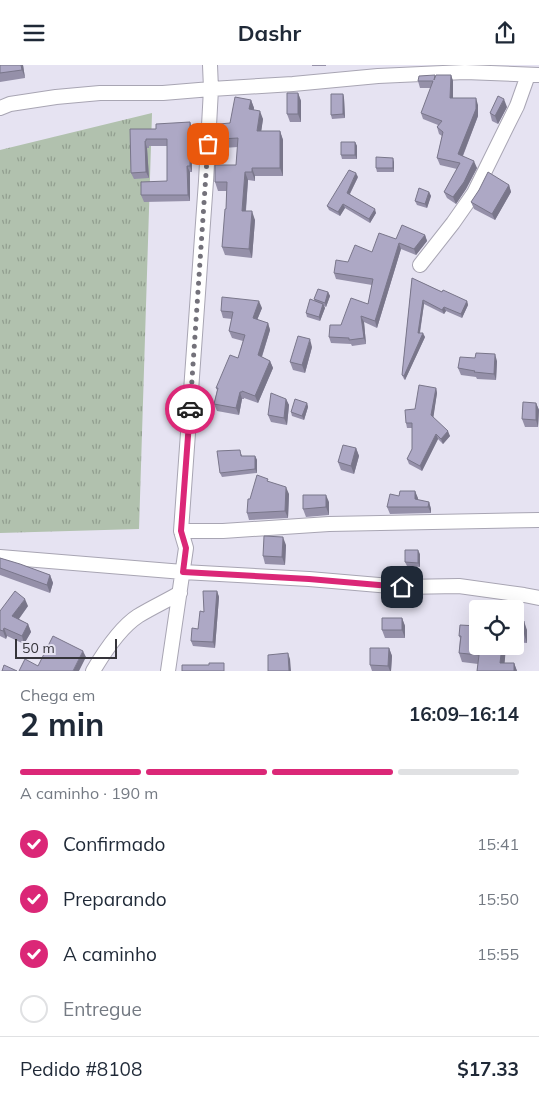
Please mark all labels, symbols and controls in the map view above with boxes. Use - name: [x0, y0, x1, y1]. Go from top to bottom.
- icon: menu: [20, 19, 48, 47]
- text: Dashr: [238, 19, 301, 47]
- icon: share: [491, 19, 519, 47]
- pin: [187, 123, 229, 165]
- icon: bag: [194, 130, 222, 158]
- courier: [165, 384, 215, 434]
- icon: car: [176, 395, 204, 423]
- pin: [381, 566, 423, 608]
- icon: home: [388, 573, 416, 601]
- map controls: [469, 600, 524, 655]
- button: locate: [469, 600, 524, 655]
- scale bar: [15, 636, 118, 659]
- text: 50 m: [22, 639, 55, 657]
- text: Chega em: [20, 685, 95, 705]
- text: 16:09–16:14: [409, 702, 519, 726]
- text: 2 min: [20, 704, 104, 744]
- text: A caminho · 190 m: [20, 783, 158, 803]
- icon: check: [20, 830, 48, 858]
- text: Confirmado: [63, 832, 165, 856]
- text: 15:41: [477, 834, 519, 854]
- icon: check: [20, 885, 48, 913]
- text: Preparando: [63, 887, 167, 911]
- text: 15:50: [477, 889, 519, 909]
- icon: check: [20, 940, 48, 968]
- text: A caminho: [63, 942, 157, 966]
- text: 15:55: [477, 944, 519, 964]
- text: Entregue: [63, 997, 142, 1021]
- text: Pedido #8108: [20, 1057, 142, 1081]
- text: $17.33: [457, 1057, 519, 1081]

